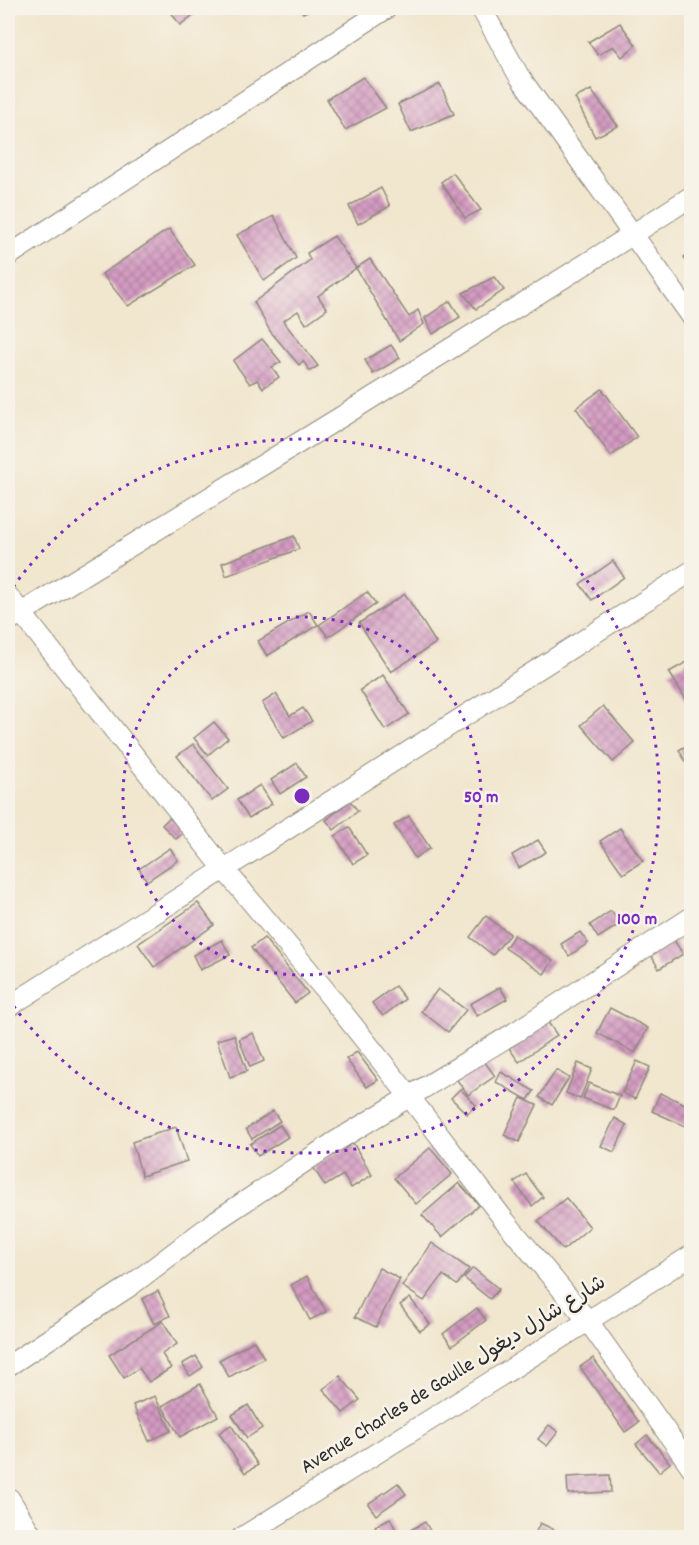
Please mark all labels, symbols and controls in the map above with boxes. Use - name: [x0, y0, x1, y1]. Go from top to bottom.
- centre of rings: [292, 786, 312, 806]
- text: 50 m: [464, 786, 498, 811]
- text: 100 m: [617, 908, 657, 933]
- street label: Avenue Charles de Gaulle شارع شارل ديغول: [295, 1269, 613, 1483]

